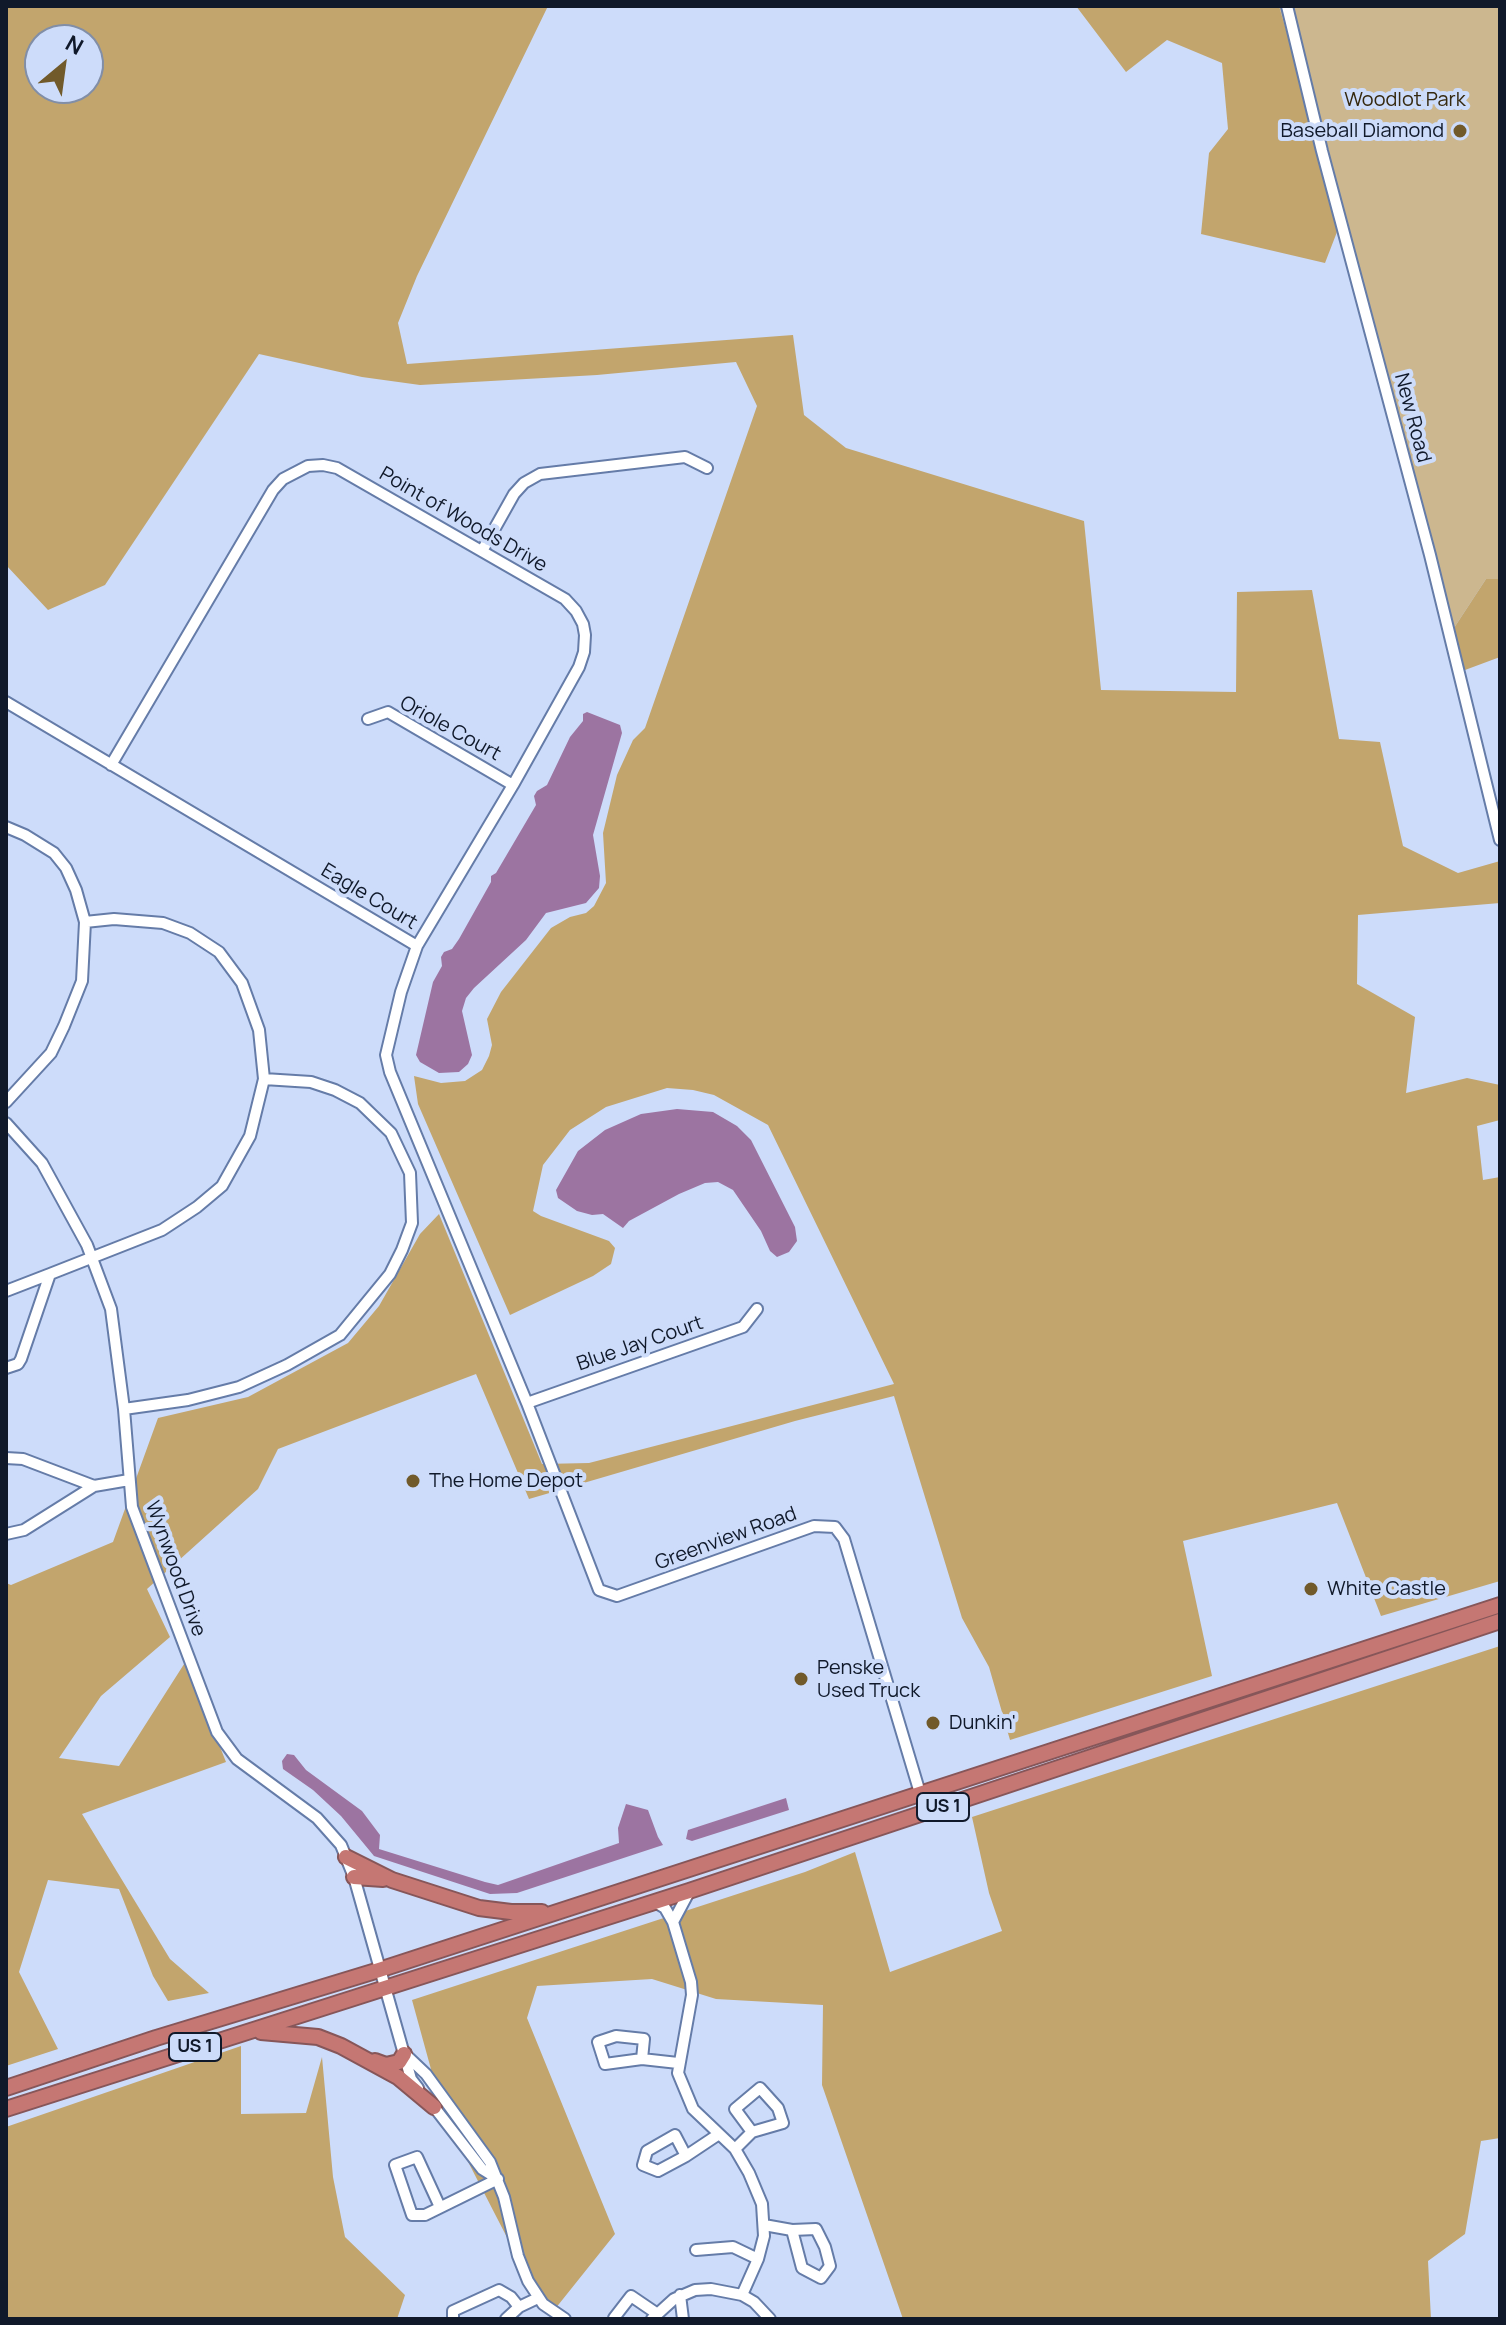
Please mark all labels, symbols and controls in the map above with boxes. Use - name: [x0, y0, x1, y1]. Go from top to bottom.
- north arrow: [24, 24, 104, 104]
- text: N: [60, 28, 89, 62]
- park label: Woodlot Park: [1344, 88, 1466, 112]
- place label: Baseball Diamond: [1281, 119, 1444, 143]
- marker: Baseball Diamond: [1451, 122, 1469, 140]
- street label: New Road: [1389, 371, 1435, 465]
- street label: Point of Woods Drive: [375, 462, 551, 578]
- street label: Oriole Court: [395, 691, 505, 767]
- street label: Eagle Court: [317, 859, 421, 935]
- street label: Blue Jay Court: [574, 1311, 706, 1377]
- place label: The Home Depot: [429, 1469, 583, 1493]
- marker: The Home Depot: [404, 1472, 422, 1490]
- street label: Wynwood Drive: [139, 1498, 211, 1640]
- street label: Greenview Road: [652, 1502, 800, 1576]
- place label: White Castle: [1327, 1577, 1446, 1601]
- marker: White Castle: [1302, 1580, 1320, 1598]
- place label: Penske Used Truck: [817, 1656, 920, 1703]
- marker: Penske Used Truck: [792, 1670, 810, 1688]
- place label: Dunkin': [949, 1711, 1016, 1735]
- marker: Dunkin': [924, 1714, 942, 1732]
- road number: US 1: [917, 1793, 969, 1821]
- road number: US 1: [169, 2033, 221, 2061]

